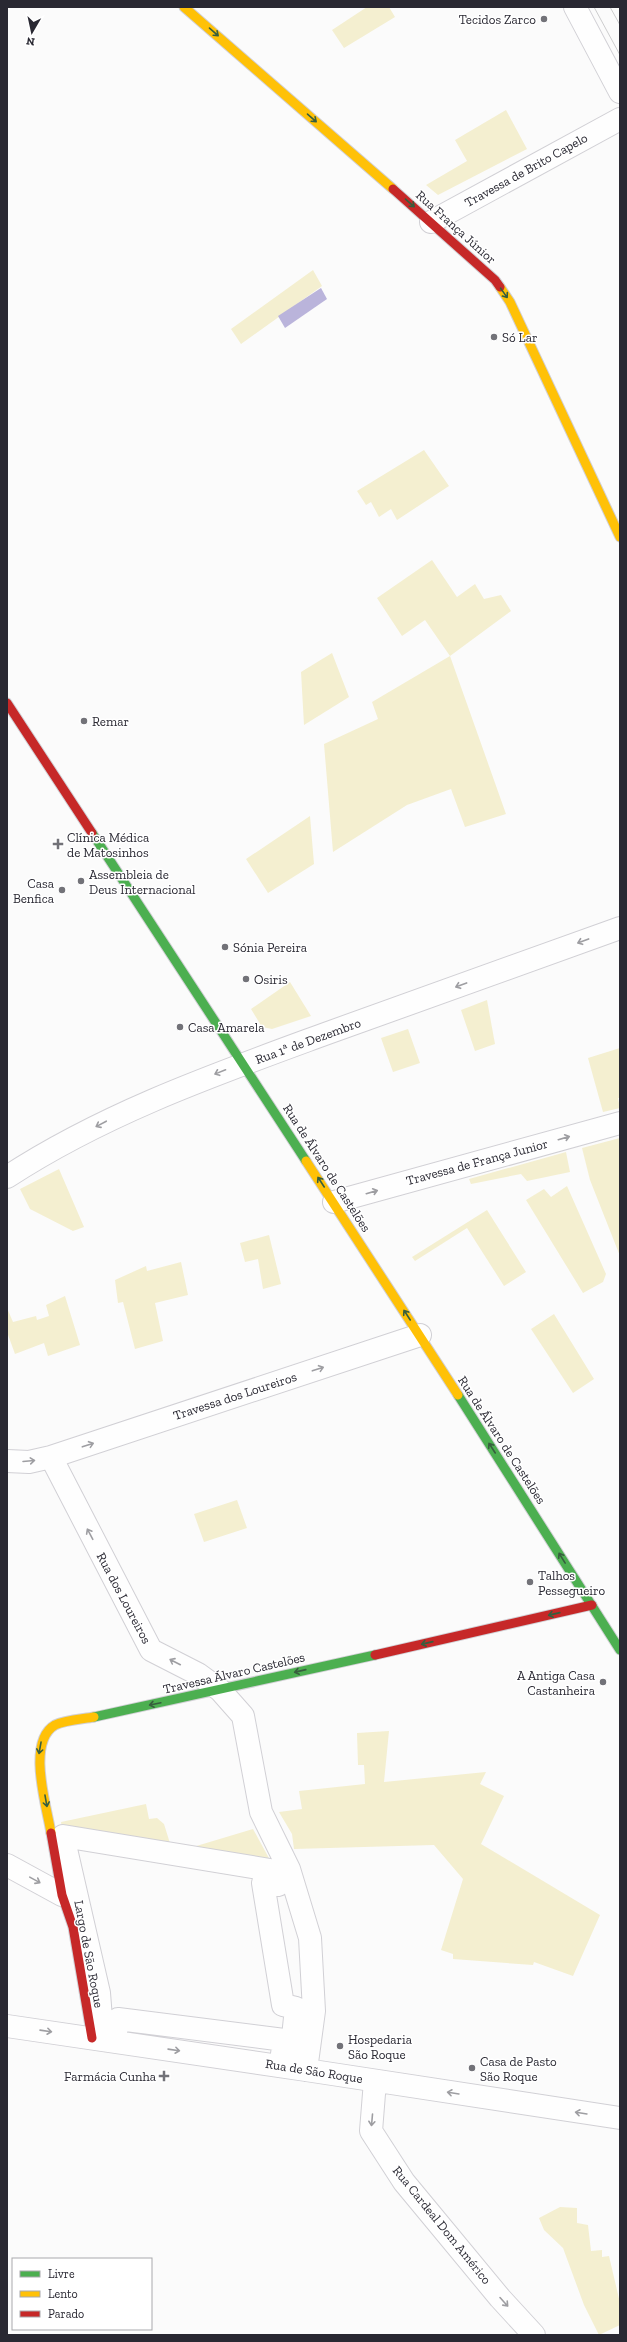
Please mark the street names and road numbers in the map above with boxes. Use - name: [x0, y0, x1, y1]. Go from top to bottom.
- street label: Travessa de Brito Capelo: [462, 130, 590, 210]
- street label: Rua França Júnior: [413, 187, 499, 267]
- street label: Rua 1ª de Dezembro: [253, 1015, 363, 1067]
- street label: Rua de Álvaro de Castelões: [280, 1101, 374, 1235]
- street label: Travessa de França Junior: [404, 1136, 550, 1188]
- street label: Travessa dos Loureiros: [171, 1369, 299, 1423]
- street label: Rua de Álvaro de Castelões: [455, 1373, 549, 1507]
- street label: Rua dos Loureiros: [94, 1550, 154, 1646]
- street label: Travessa Álvaro Castelões: [162, 1649, 307, 1697]
- street label: Largo de São Roque: [71, 1899, 107, 2009]
- street label: Rua de São Roque: [264, 2056, 364, 2086]
- street label: Rua Cardeal Dom Américo: [390, 2163, 495, 2287]

